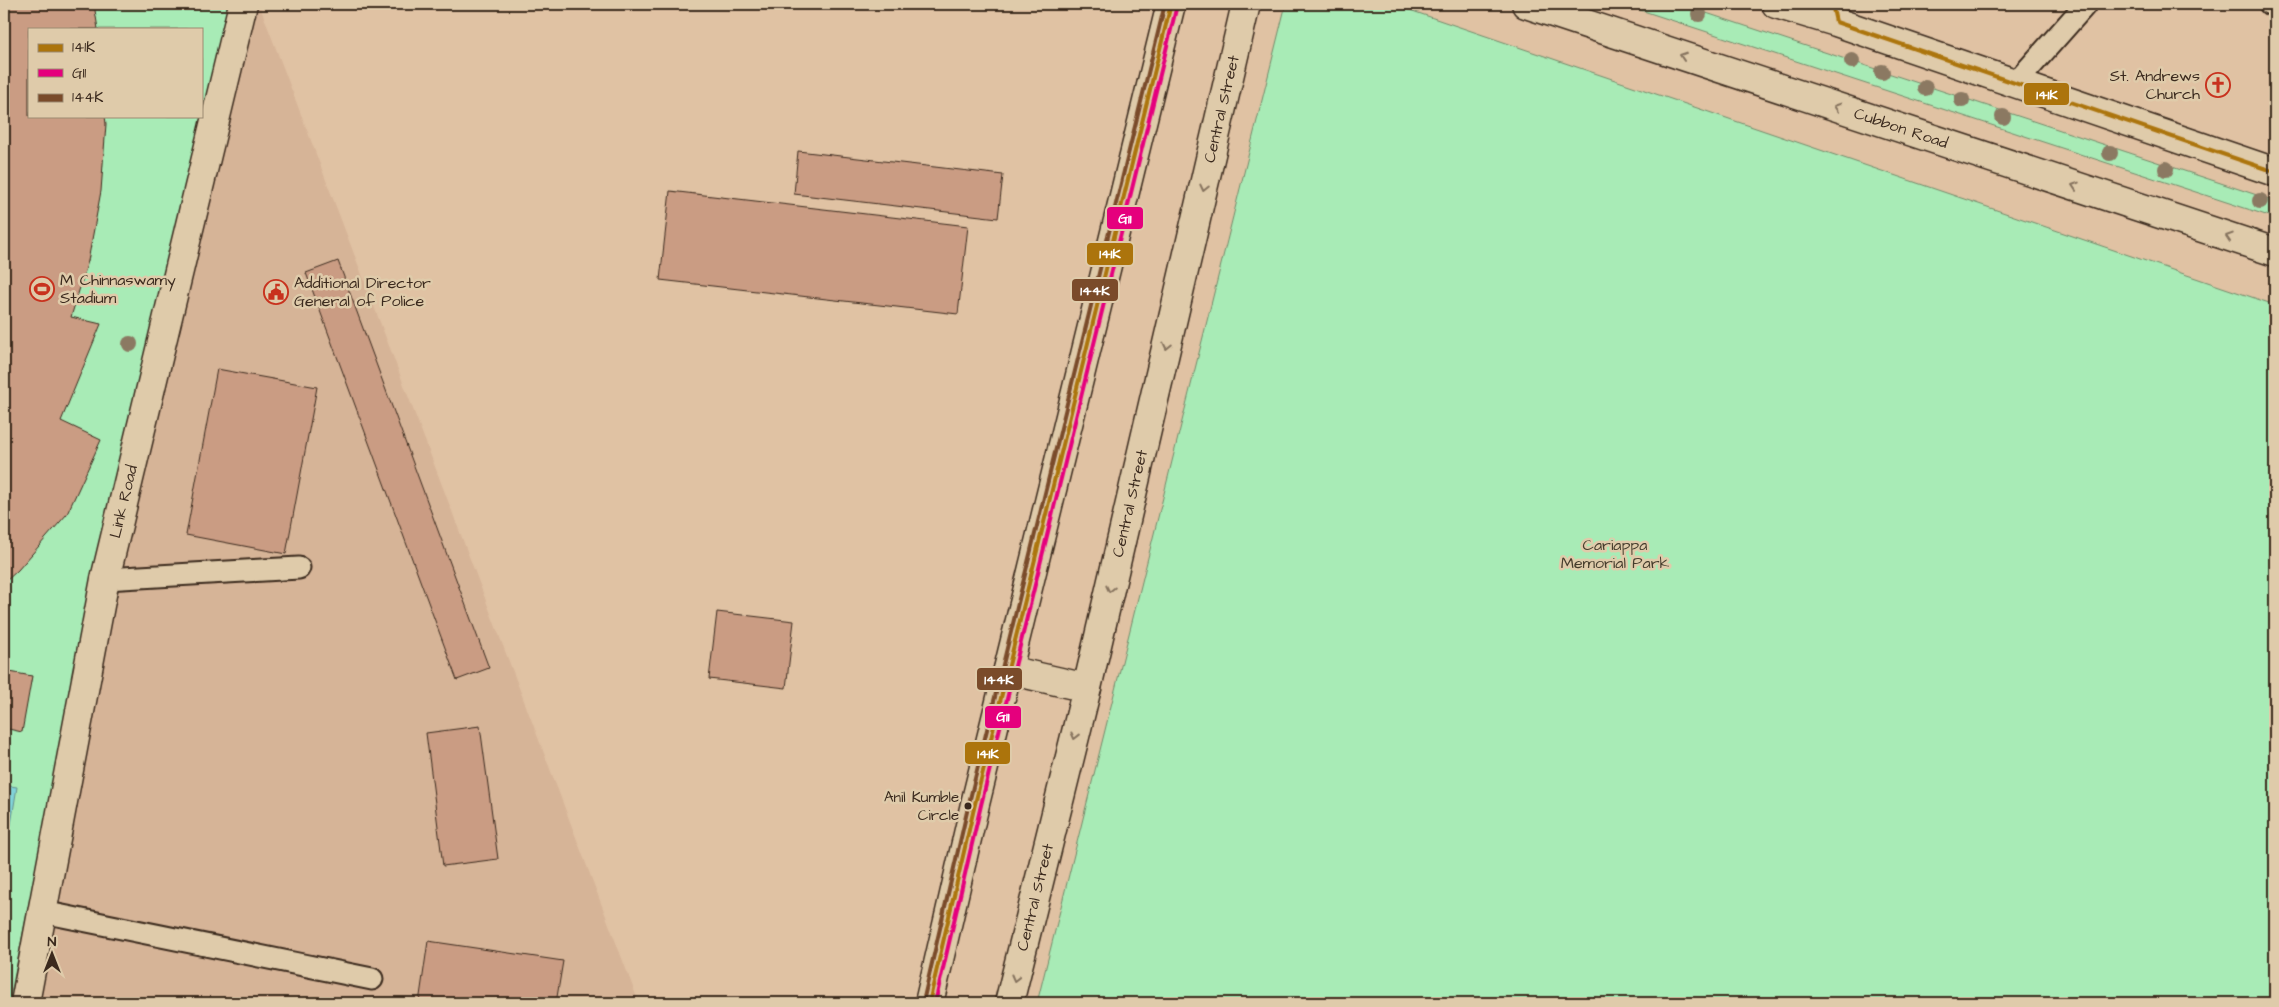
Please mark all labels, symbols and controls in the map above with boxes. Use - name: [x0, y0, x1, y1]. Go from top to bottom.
- legend: [28, 28, 202, 118]
- text: 141K: [72, 37, 95, 58]
- one-way arrow: [1680, 51, 1688, 61]
- street label: Central Street: [1198, 53, 1245, 165]
- text: G11: [72, 63, 86, 84]
- place label: St. Andrews Church: [2110, 65, 2200, 105]
- church icon: St. Andrews Church: [2205, 72, 2231, 98]
- line badge: 141K: [2023, 82, 2070, 106]
- text: 141K: [2036, 85, 2058, 105]
- text: 144K: [72, 87, 103, 108]
- street label: Cubbon Road: [1851, 102, 1951, 154]
- one-way arrow: [1834, 103, 1842, 113]
- one-way arrow: [2071, 181, 2079, 191]
- one-way arrow: [1199, 183, 1210, 192]
- line badge: G11: [1106, 206, 1144, 230]
- text: G11: [1118, 209, 1132, 229]
- one-way arrow: [2225, 232, 2234, 242]
- line badge: 141K: [1086, 242, 1134, 266]
- text: 141K: [1099, 244, 1121, 264]
- place label: M Chinnaswamy Stadium: [60, 269, 176, 309]
- place label: Additional Director General of Police: [294, 272, 431, 312]
- sports icon: M Chinnaswamy Stadium: [29, 276, 55, 302]
- line badge: 144K: [1071, 278, 1119, 302]
- public building icon: Additional Director General of Police: [263, 279, 289, 305]
- text: 144K: [1080, 281, 1110, 301]
- one-way arrow: [1162, 341, 1173, 350]
- street label: Central Street: [1107, 447, 1153, 559]
- street label: Link Road: [104, 463, 143, 540]
- park label: Cariappa Memorial Park: [1561, 534, 1670, 574]
- one-way arrow: [1105, 585, 1116, 594]
- line badge: 144K: [976, 667, 1023, 691]
- text: 144K: [984, 670, 1014, 690]
- line badge: G11: [984, 705, 1022, 729]
- text: G11: [996, 707, 1010, 727]
- one-way arrow: [1070, 731, 1081, 740]
- line badge: 141K: [964, 741, 1011, 765]
- text: 141K: [977, 744, 999, 764]
- place label: Anil Kumble Circle: [884, 787, 959, 826]
- marker: Anil Kumble Circle: [963, 801, 973, 811]
- street label: Central Street: [1011, 841, 1059, 953]
- north arrow: [28, 930, 78, 980]
- text: N: [48, 932, 57, 952]
- one-way arrow: [1010, 974, 1021, 983]

